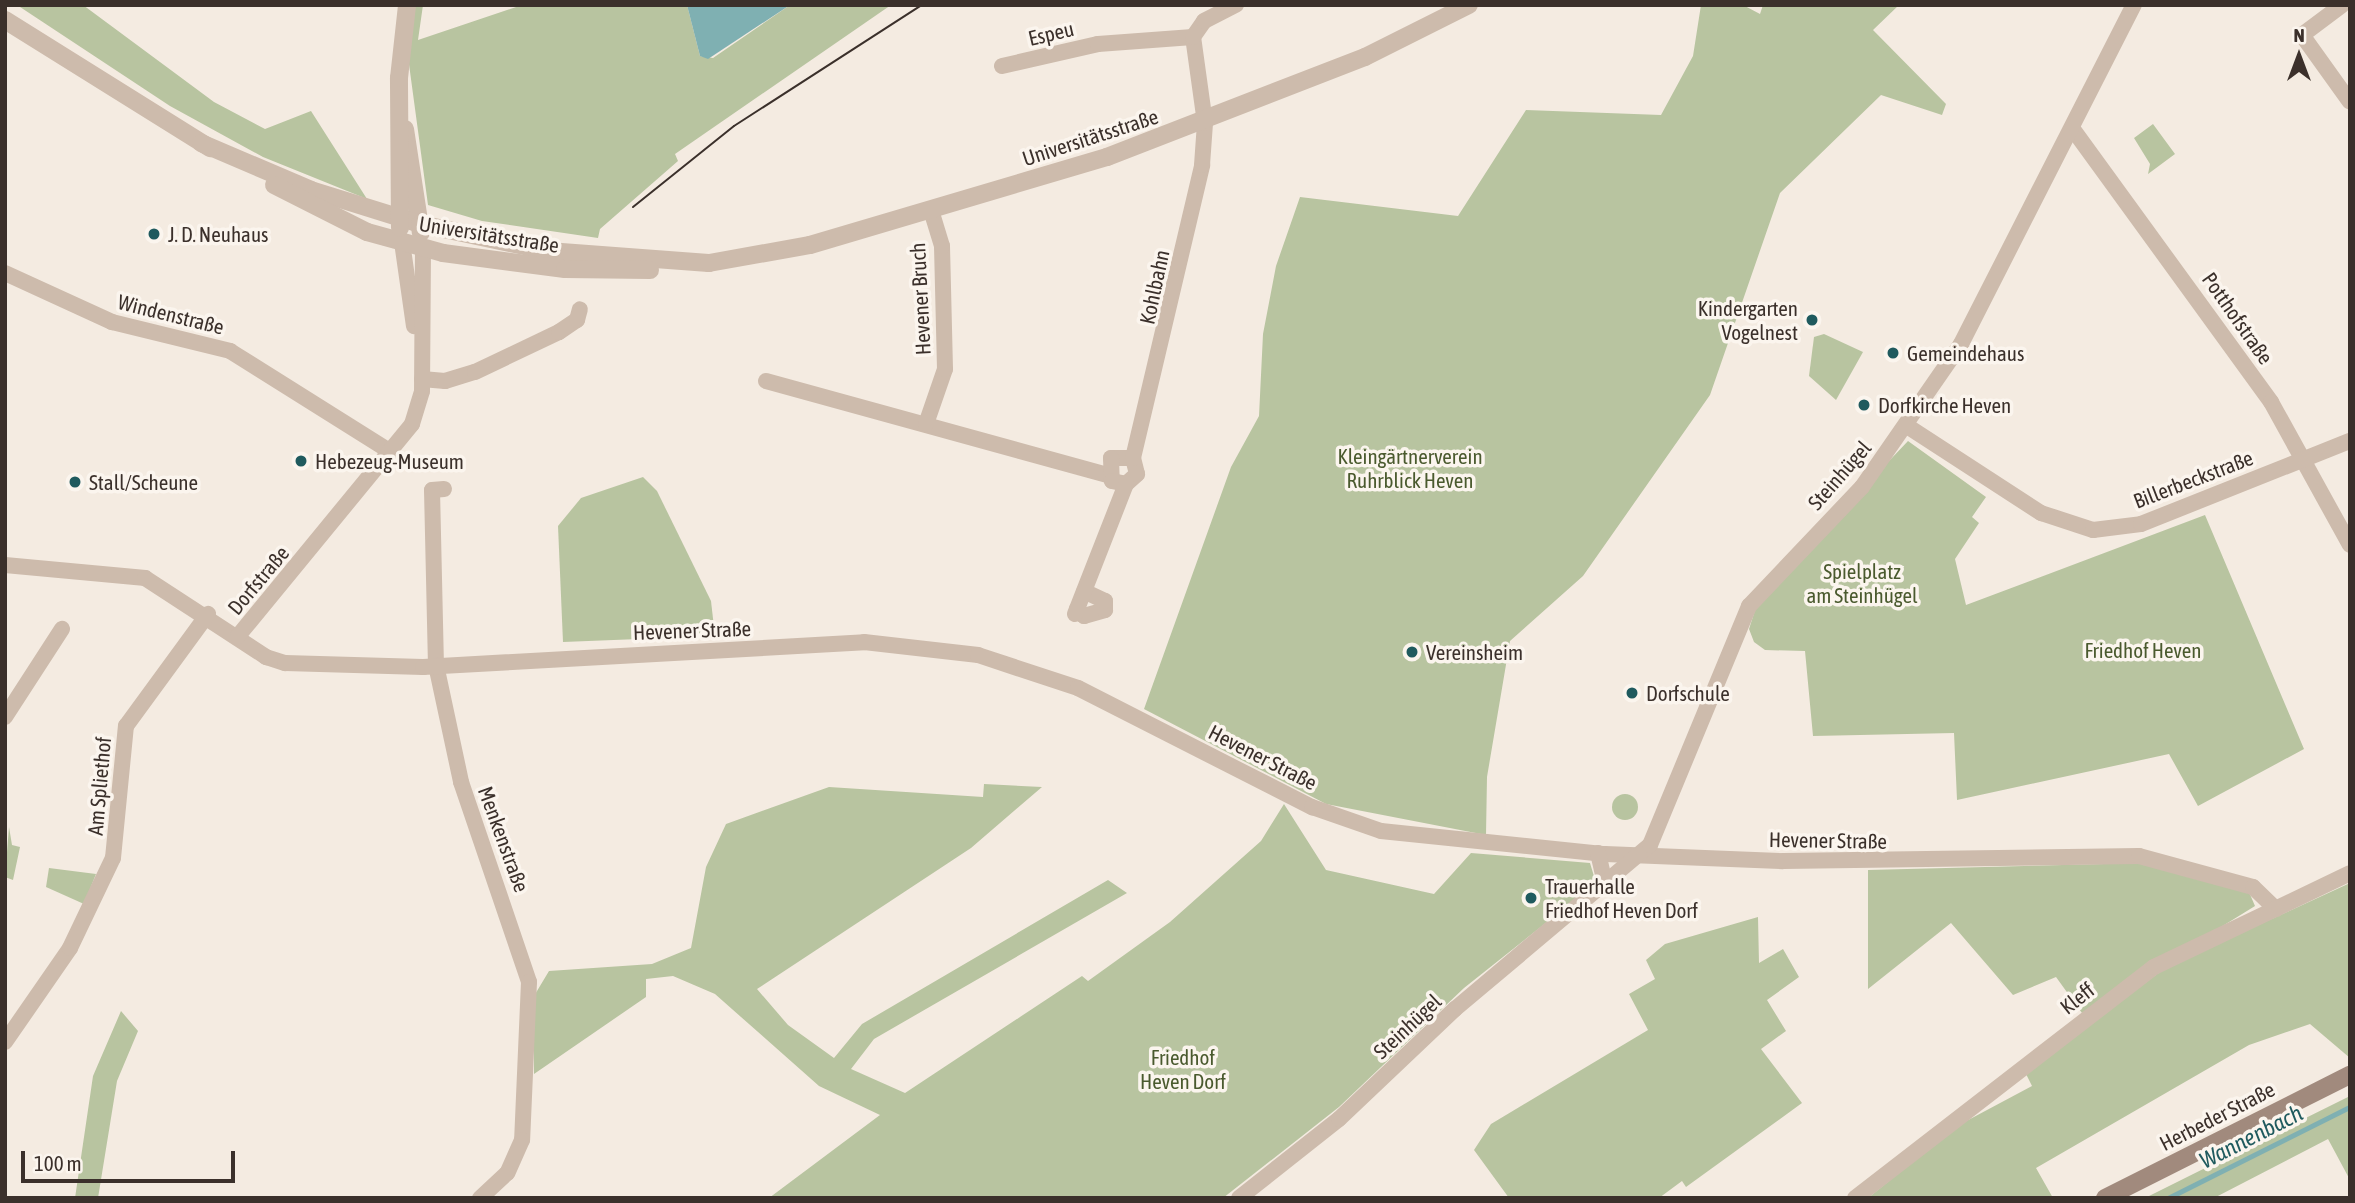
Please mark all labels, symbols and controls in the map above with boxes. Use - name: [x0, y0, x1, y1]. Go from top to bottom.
- street label: Espeu: [1026, 16, 1076, 50]
- north arrow: [2264, 21, 2334, 91]
- text: N: [2293, 24, 2305, 46]
- street label: Universitätsstraße: [1019, 103, 1161, 171]
- street label: Universitätsstraße: [417, 210, 561, 258]
- place label: J. D. Neuhaus: [168, 221, 268, 247]
- marker: J. D. Neuhaus: [146, 226, 162, 242]
- street label: Hevener Bruch: [904, 242, 936, 356]
- street label: Kohlbahn: [1134, 247, 1174, 327]
- street label: Potthofstraße: [2197, 267, 2279, 369]
- street label: Windenstraße: [115, 289, 227, 339]
- place label: Kindergarten Vogelnest: [1698, 295, 1798, 345]
- marker: Kindergarten Vogelnest: [1804, 312, 1820, 328]
- place label: Gemeindehaus: [1907, 340, 2024, 366]
- marker: Gemeindehaus: [1885, 345, 1901, 361]
- place label: Dorfkirche Heven: [1878, 392, 2011, 418]
- marker: Dorfkirche Heven: [1856, 397, 1872, 413]
- street label: Steinhügel: [1802, 435, 1876, 515]
- park label: Kleingärtnerverein Ruhrblick Heven: [1337, 443, 1483, 493]
- street label: Billerbeckstraße: [2130, 445, 2256, 513]
- place label: Hebezeug-Museum: [315, 448, 464, 474]
- marker: Hebezeug-Museum: [293, 453, 309, 469]
- place label: Stall/Scheune: [89, 469, 198, 495]
- marker: Stall/Scheune: [67, 474, 83, 490]
- street label: Dorfstraße: [222, 541, 294, 619]
- park label: Spielplatz am Steinhügel: [1806, 558, 1918, 608]
- street label: Hevener Straße: [633, 615, 751, 645]
- park label: Friedhof Heven: [2085, 637, 2201, 663]
- place label: Vereinsheim: [1426, 639, 1523, 665]
- marker: Vereinsheim: [1404, 644, 1420, 660]
- place label: Dorfschule: [1646, 680, 1730, 706]
- marker: Dorfschule: [1624, 685, 1640, 701]
- street label: Hevener Straße: [1205, 719, 1321, 795]
- street label: Am Spliethof: [82, 736, 116, 836]
- street label: Menkenstraße: [473, 783, 535, 895]
- street label: Hevener Straße: [1769, 826, 1887, 854]
- place label: Trauerhalle Friedhof Heven Dorf: [1545, 873, 1698, 923]
- marker: Trauerhalle Friedhof Heven Dorf: [1523, 890, 1539, 906]
- street label: Kleff: [2055, 977, 2099, 1019]
- street label: Steinhügel: [1368, 988, 1446, 1064]
- park label: Friedhof Heven Dorf: [1140, 1044, 1226, 1094]
- street label: Herbeder Straße: [2155, 1076, 2279, 1156]
- water label: Wannenbach: [2195, 1099, 2307, 1175]
- scale bar: [24, 1136, 238, 1180]
- text: 100 m: [34, 1151, 82, 1175]

